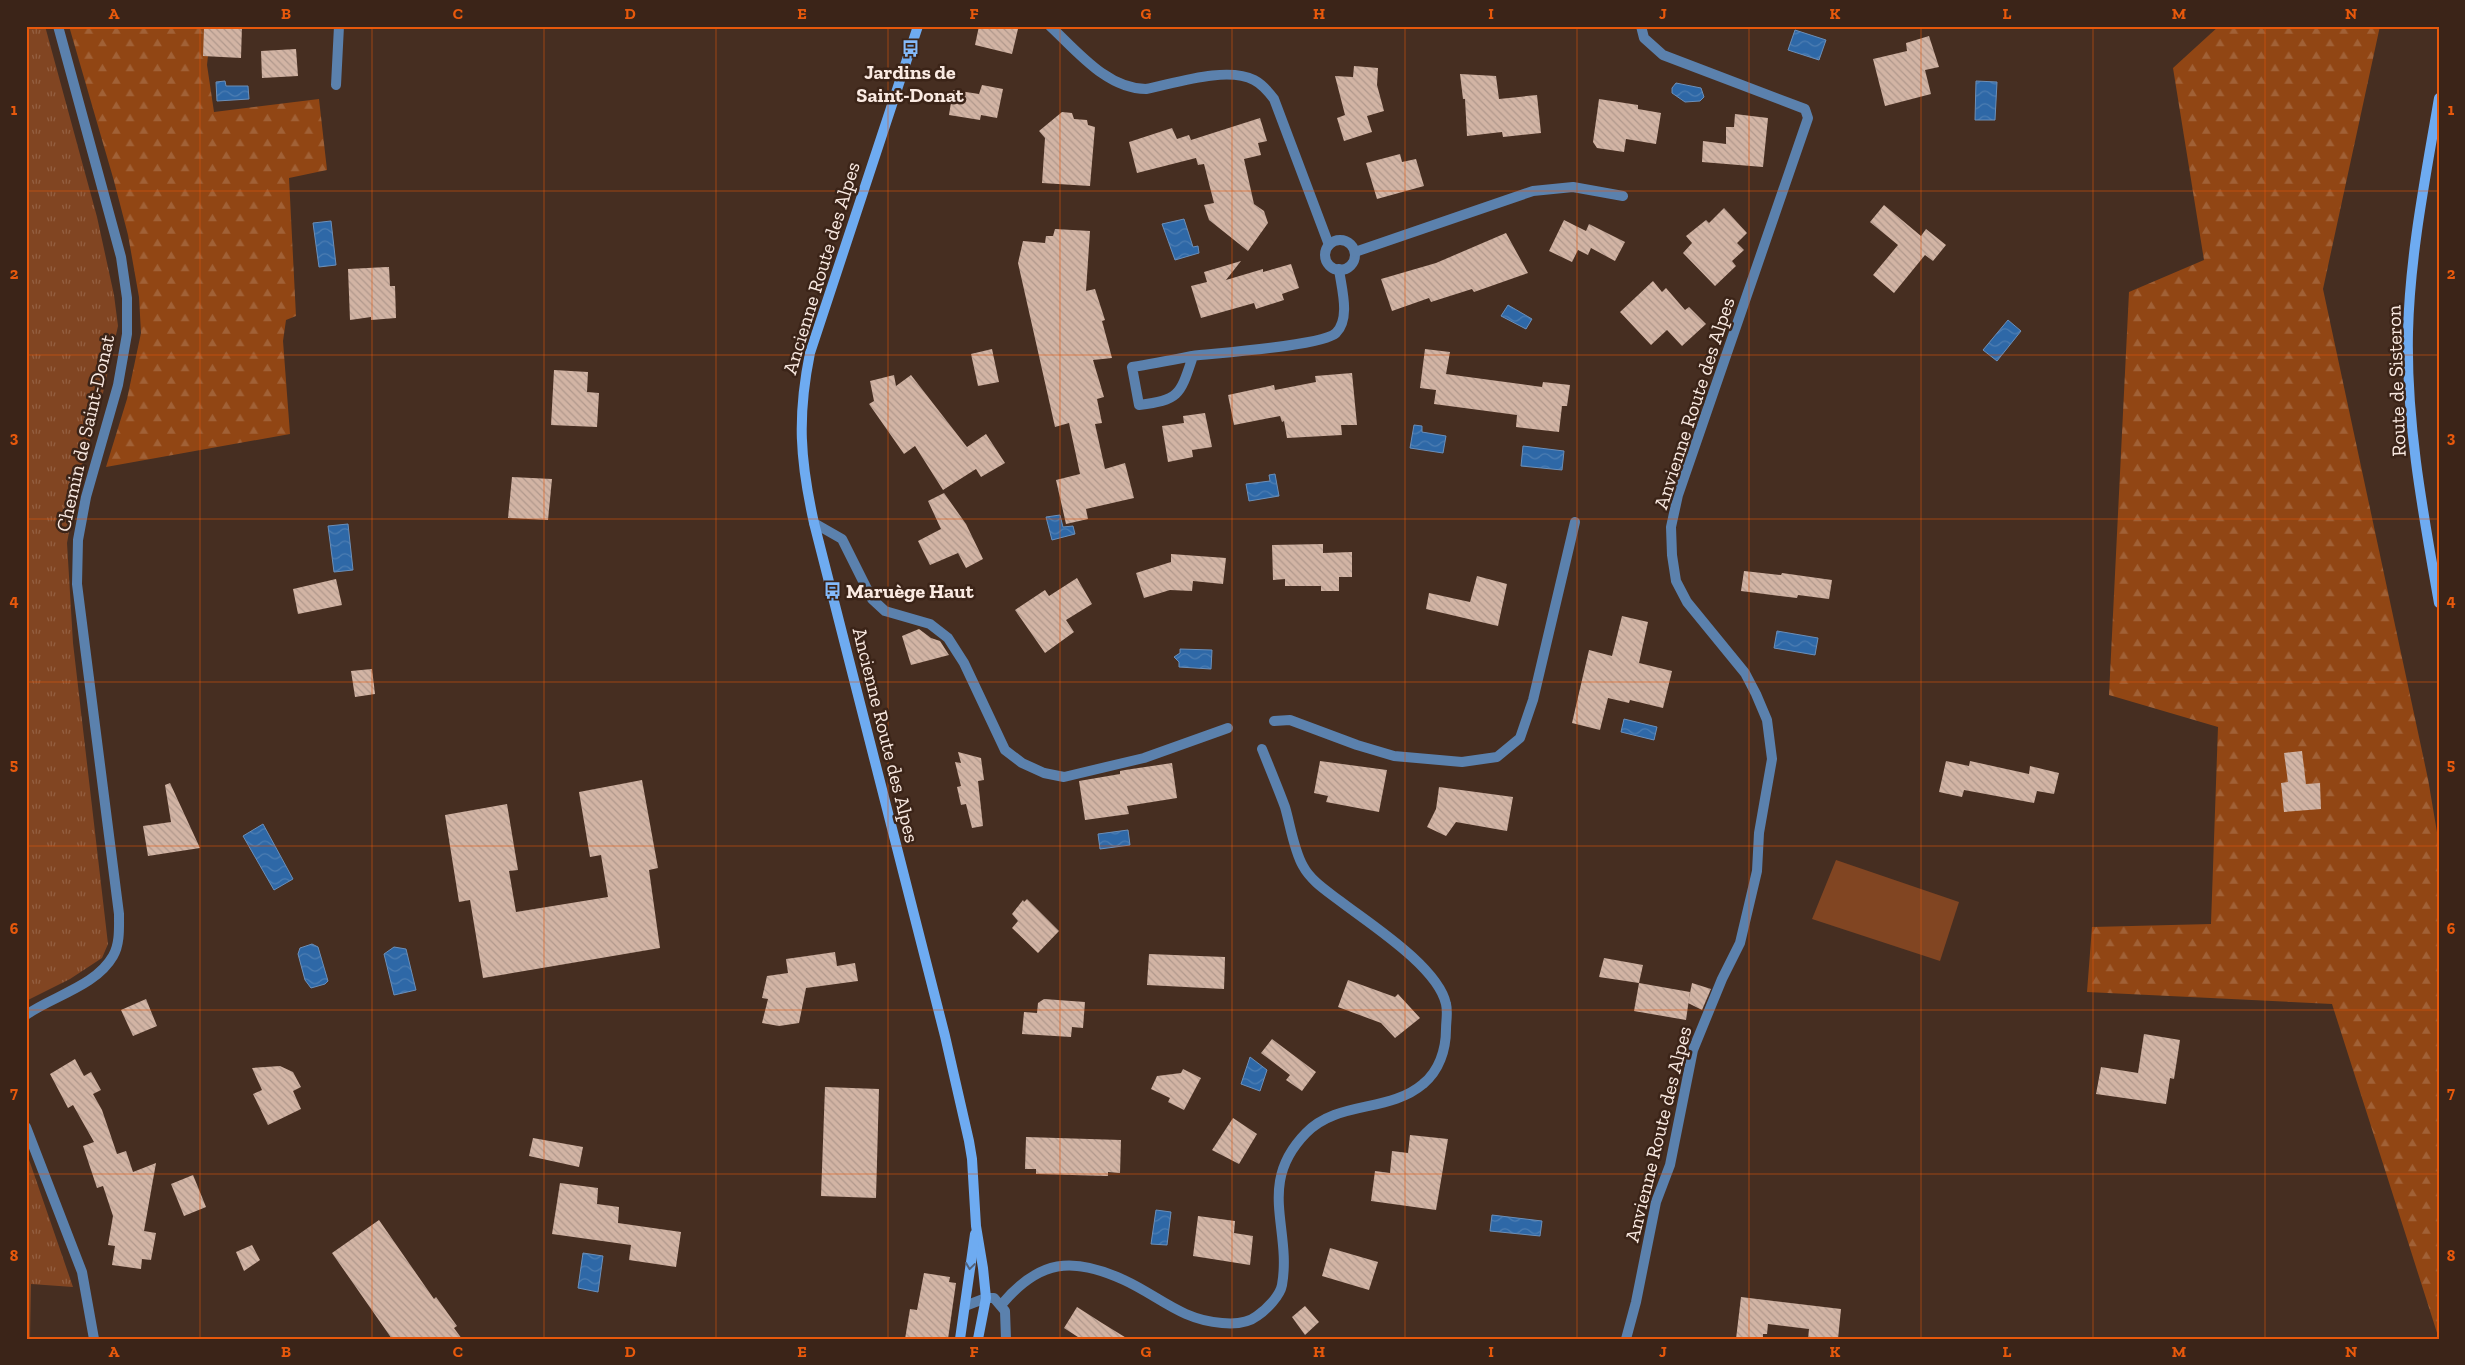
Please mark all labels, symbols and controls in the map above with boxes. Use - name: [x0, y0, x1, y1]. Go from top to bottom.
- text: A: [109, 4, 120, 23]
- text: B: [281, 4, 291, 23]
- text: C: [453, 4, 463, 23]
- text: D: [624, 4, 636, 23]
- text: E: [797, 4, 807, 23]
- text: F: [969, 4, 979, 23]
- text: G: [1141, 4, 1152, 23]
- text: H: [1313, 4, 1325, 23]
- text: I: [1488, 4, 1494, 23]
- text: J: [1659, 4, 1667, 23]
- text: K: [1830, 4, 1841, 23]
- text: L: [2003, 4, 2012, 23]
- text: M: [2172, 4, 2186, 23]
- text: N: [2345, 4, 2357, 23]
- bus stop icon: Jardins de Saint-Donat: [900, 38, 920, 58]
- place label: Jardins de Saint-Donat: [856, 60, 965, 107]
- text: 1: [11, 100, 18, 119]
- text: 1: [2448, 100, 2455, 119]
- street label: Ancienne Route des Alpes: [777, 159, 865, 377]
- text: 2: [10, 264, 19, 283]
- text: 2: [2447, 264, 2456, 283]
- street label: Anvienne Route des Alpes: [1648, 294, 1740, 512]
- street label: Route de Sisteron: [2381, 304, 2411, 457]
- street label: Chemin de Saint-Donat: [51, 332, 119, 534]
- text: 3: [10, 428, 19, 447]
- text: 3: [2447, 428, 2456, 447]
- place label: Maruège Haut: [846, 579, 975, 603]
- bus stop icon: Maruège Haut: [822, 581, 842, 601]
- text: 4: [9, 591, 19, 610]
- text: 4: [2446, 591, 2456, 610]
- street label: Ancienne Route des Alpes: [848, 625, 924, 845]
- text: 5: [10, 755, 18, 774]
- text: 5: [2447, 755, 2455, 774]
- text: 6: [10, 919, 19, 938]
- text: 6: [2447, 919, 2456, 938]
- street label: Anvienne Route des Alpes: [1620, 1024, 1696, 1244]
- text: 7: [10, 1083, 18, 1102]
- text: 7: [2447, 1083, 2455, 1102]
- text: 8: [10, 1246, 19, 1265]
- text: 8: [2447, 1246, 2456, 1265]
- one-way arrow: [965, 1262, 976, 1270]
- text: A: [109, 1342, 120, 1361]
- text: B: [281, 1342, 291, 1361]
- text: C: [453, 1342, 463, 1361]
- text: D: [624, 1342, 636, 1361]
- text: E: [797, 1342, 807, 1361]
- text: F: [969, 1342, 979, 1361]
- text: G: [1141, 1342, 1152, 1361]
- text: H: [1313, 1342, 1325, 1361]
- text: I: [1488, 1342, 1494, 1361]
- text: J: [1659, 1342, 1667, 1361]
- text: K: [1830, 1342, 1841, 1361]
- text: L: [2003, 1342, 2012, 1361]
- text: M: [2172, 1342, 2186, 1361]
- text: N: [2345, 1342, 2357, 1361]

